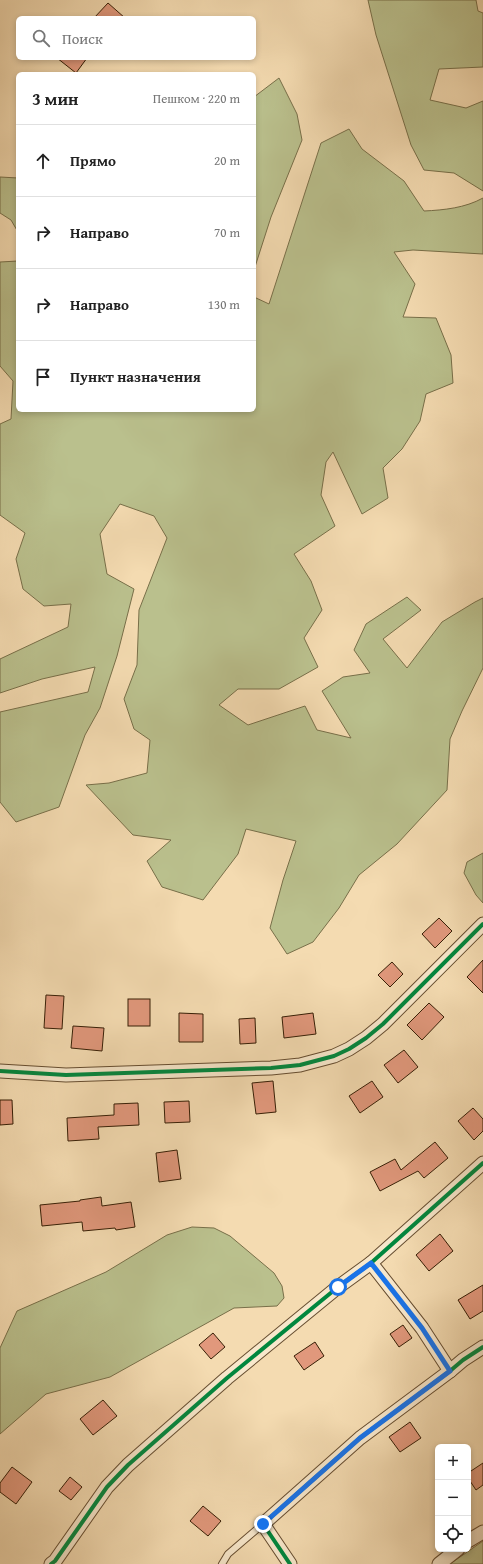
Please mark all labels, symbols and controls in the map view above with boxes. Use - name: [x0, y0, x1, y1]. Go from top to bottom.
- search box: [16, 16, 256, 60]
- icon: search: [30, 27, 52, 49]
- text: Поиск: [62, 28, 103, 49]
- text: 3 мин: [32, 86, 78, 111]
- text: Пешком · 220 m: [153, 89, 240, 108]
- icon: ahead: [32, 150, 54, 172]
- text: Прямо: [70, 150, 116, 171]
- text: 20 m: [214, 151, 240, 170]
- icon: right: [32, 222, 54, 244]
- text: Направо: [70, 222, 129, 243]
- text: 70 m: [214, 223, 240, 242]
- icon: right: [32, 294, 54, 316]
- text: Направо: [70, 294, 129, 315]
- text: 130 m: [208, 295, 240, 314]
- icon: arrive: [32, 366, 54, 388]
- text: Пункт назначения: [70, 366, 201, 387]
- route start: [329, 1278, 347, 1296]
- map controls: [435, 1444, 471, 1552]
- button: +: [435, 1444, 471, 1480]
- button: −: [435, 1480, 471, 1516]
- route end: [254, 1515, 272, 1533]
- button: locate: [435, 1516, 471, 1552]

